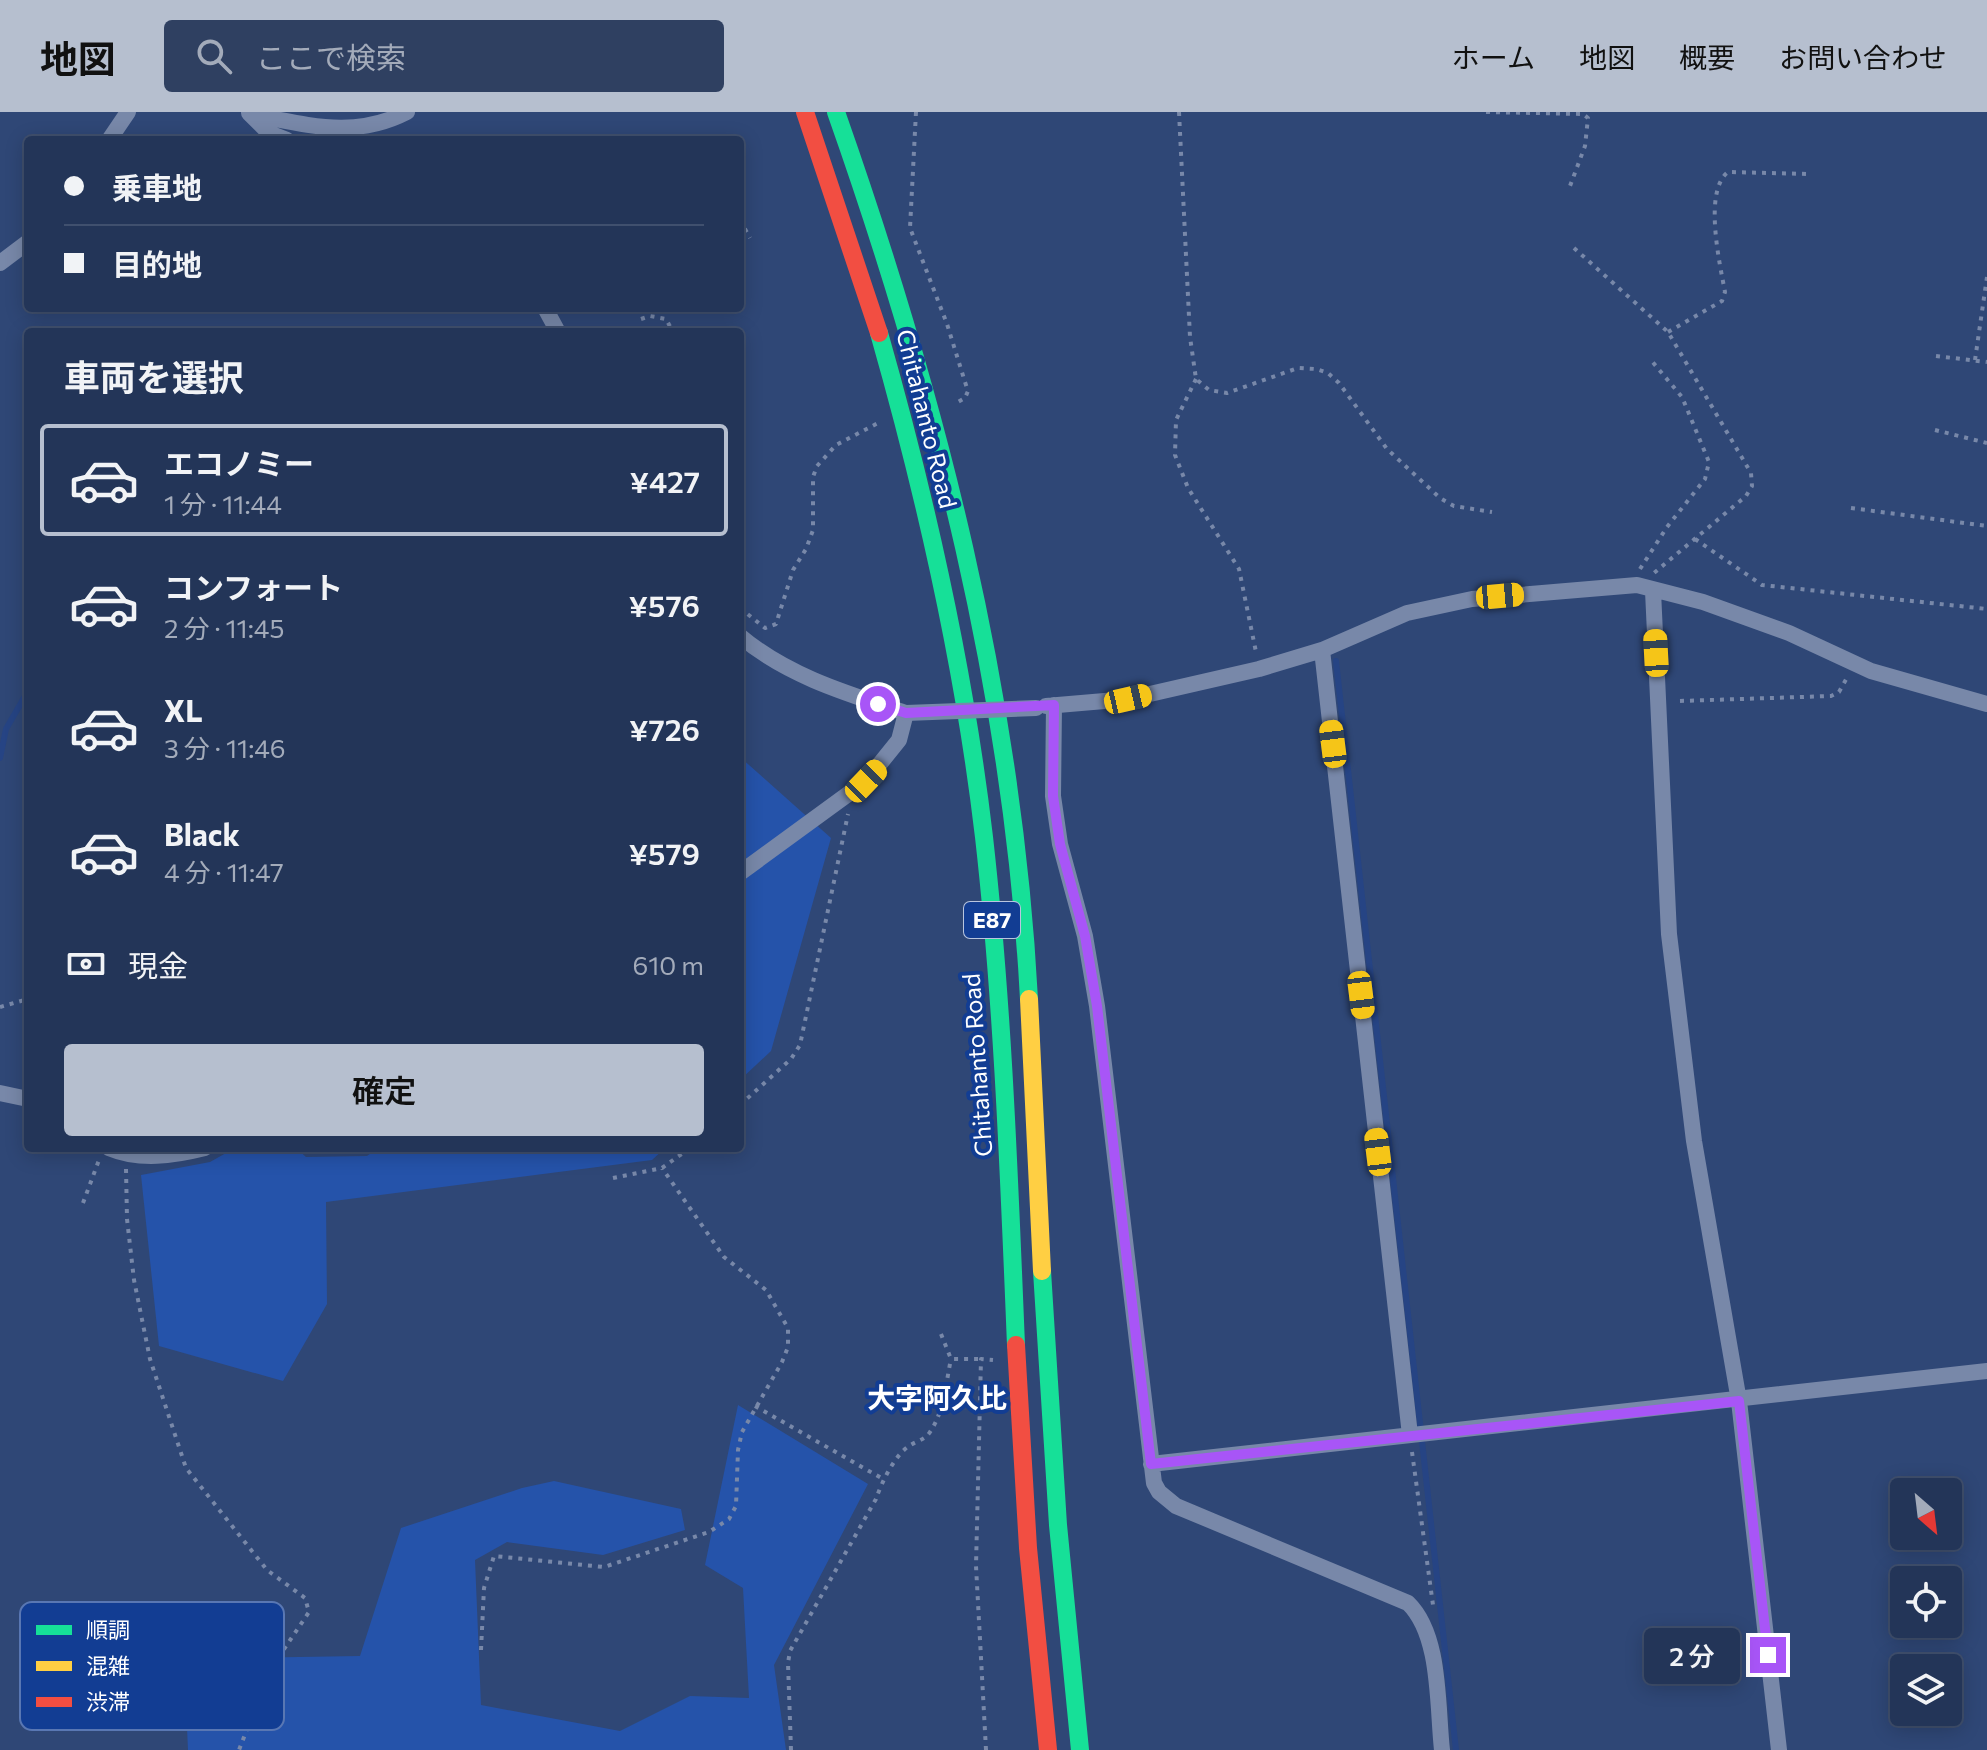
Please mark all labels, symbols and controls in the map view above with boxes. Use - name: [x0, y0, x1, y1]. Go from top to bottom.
- search box: [164, 20, 724, 92]
- text: 地図: [40, 34, 116, 81]
- icon: search: [192, 34, 236, 78]
- text: ここで検索: [256, 38, 406, 75]
- text: ホーム: [1452, 40, 1535, 74]
- text: 地図: [1579, 40, 1635, 74]
- text: 概要: [1679, 40, 1735, 74]
- text: お問い合わせ: [1779, 40, 1947, 74]
- text: 乗車地: [112, 168, 202, 205]
- text: 目的地: [112, 245, 202, 282]
- street label: Chitahanto Road: [891, 326, 964, 511]
- text: 車両を選択: [64, 354, 244, 398]
- icon: car: [68, 444, 140, 516]
- text: エコノミー: [164, 444, 314, 481]
- text: ¥427: [630, 462, 700, 499]
- text: 1 分 · 11:44: [164, 488, 282, 519]
- icon: car: [68, 568, 140, 640]
- text: コンフォート: [164, 568, 343, 605]
- car: [1475, 582, 1525, 610]
- text: ¥576: [629, 586, 700, 623]
- text: 2 分 · 11:45: [164, 612, 284, 643]
- car: [1643, 628, 1669, 678]
- car: [1102, 682, 1154, 716]
- route start: [860, 686, 896, 722]
- text: XL: [164, 691, 203, 728]
- icon: car: [68, 692, 140, 764]
- text: ¥726: [629, 710, 700, 747]
- car: [1318, 719, 1348, 769]
- text: 3 分 · 11:46: [164, 732, 286, 763]
- car: [841, 755, 891, 807]
- text: Black: [164, 815, 240, 852]
- icon: car: [68, 816, 140, 888]
- text: ¥579: [629, 834, 700, 871]
- text: 4 分 · 11:47: [164, 856, 284, 887]
- road number: E87: [964, 902, 1020, 938]
- icon: cash: [64, 942, 108, 986]
- text: 現金: [128, 946, 188, 983]
- text: 610 m: [632, 949, 704, 980]
- car: [1346, 970, 1376, 1020]
- street label: Chitahanto Road: [956, 973, 997, 1158]
- button: 確定: [64, 1044, 704, 1136]
- car: [1363, 1127, 1393, 1177]
- district label: 大字阿久比: [867, 1380, 1007, 1414]
- north arrow: [1890, 1478, 1962, 1550]
- map controls: [1890, 1478, 1962, 1726]
- button: locate: [1890, 1566, 1962, 1638]
- legend: [20, 1602, 284, 1730]
- text: 順調: [86, 1616, 130, 1643]
- callout: 2 分: [1644, 1627, 1740, 1683]
- route end: [1750, 1637, 1786, 1673]
- text: 2 分: [1669, 1640, 1715, 1671]
- text: 混雑: [86, 1652, 130, 1679]
- button: layers: [1890, 1654, 1962, 1726]
- text: 渋滞: [86, 1688, 130, 1715]

